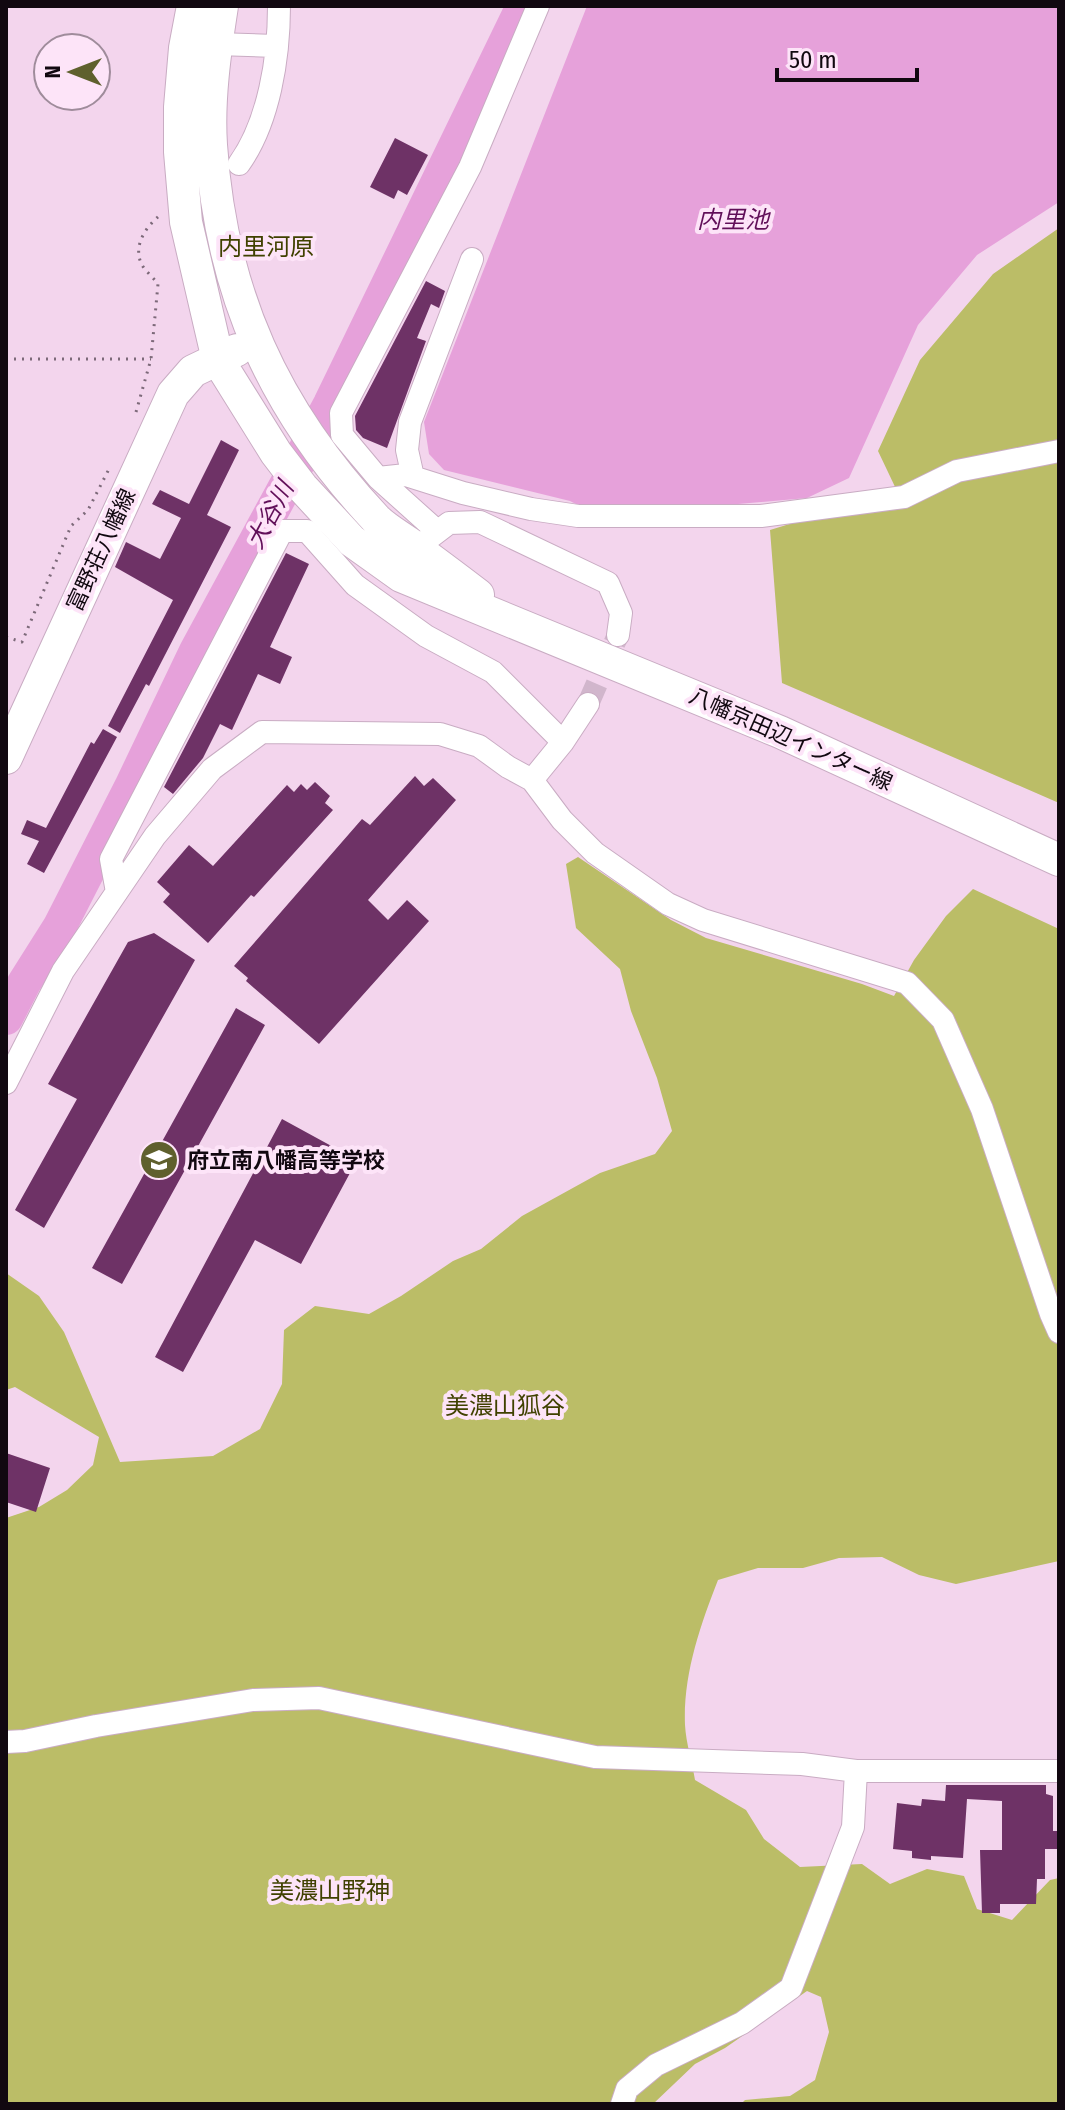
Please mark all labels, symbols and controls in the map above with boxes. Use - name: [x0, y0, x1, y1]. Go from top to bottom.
- north arrow: [32, 32, 112, 112]
- scale bar: [777, 32, 917, 82]
- text: 50 m: [789, 46, 837, 74]
- text: N: [39, 65, 66, 79]
- water label: 内里池: [697, 206, 771, 234]
- district label: 内里河原: [218, 233, 314, 261]
- water label: 大谷川: [241, 474, 301, 553]
- street label: 富野荘八幡線: [61, 484, 141, 616]
- street label: 八幡京田辺インター線: [685, 682, 897, 796]
- school or university icon: 府立南八幡高等学校: [138, 1139, 180, 1181]
- place label: 府立南八幡高等学校: [187, 1147, 385, 1174]
- district label: 美濃山狐谷: [445, 1392, 565, 1420]
- district label: 美濃山野神: [270, 1877, 390, 1905]

